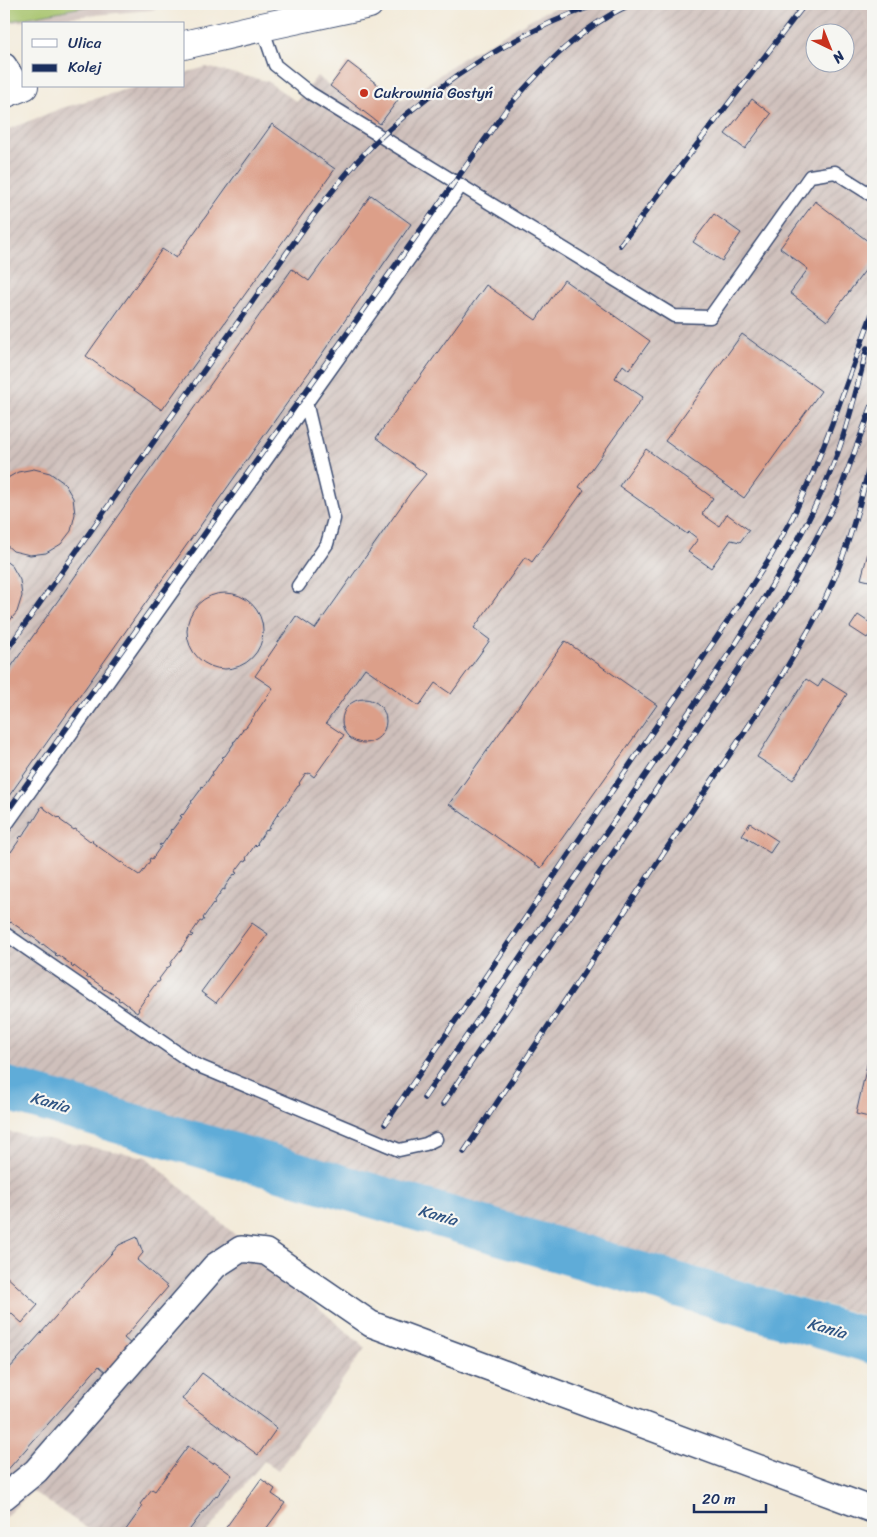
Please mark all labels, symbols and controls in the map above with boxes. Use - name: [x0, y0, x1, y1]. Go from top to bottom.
- legend: [22, 22, 185, 88]
- north arrow: [804, 22, 854, 72]
- text: Ulica: [68, 30, 102, 56]
- text: N: [826, 44, 851, 70]
- text: Kolej: [68, 54, 102, 80]
- place label: Cukrownia Gostyń: [374, 80, 494, 106]
- marker: Cukrownia Gostyń: [358, 87, 370, 99]
- water label: Kania: [27, 1083, 75, 1122]
- water label: Kania: [415, 1196, 463, 1235]
- water label: Kania: [804, 1309, 852, 1348]
- scale bar: [694, 1482, 767, 1514]
- text: 20 m: [702, 1486, 736, 1512]

